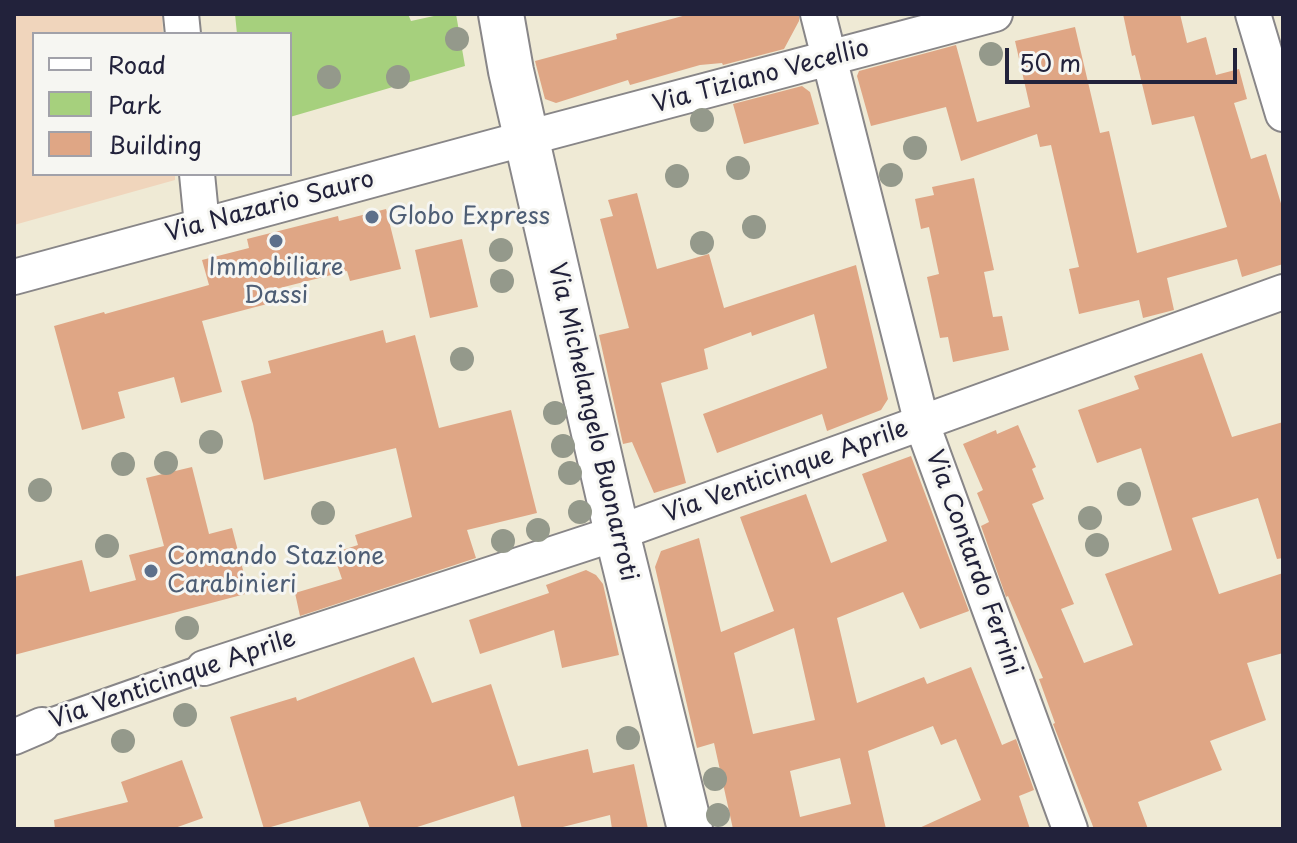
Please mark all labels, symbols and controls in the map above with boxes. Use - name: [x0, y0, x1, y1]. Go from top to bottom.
- legend: [32, 32, 292, 176]
- scale bar: [1009, 32, 1241, 82]
- street label: Via Tiziano Vecellio: [650, 34, 872, 120]
- text: 50 m: [1019, 44, 1081, 80]
- text: Road: [108, 46, 166, 82]
- text: Park: [108, 86, 162, 122]
- text: Building: [108, 126, 202, 162]
- street label: Via Nazario Sauro: [162, 165, 378, 249]
- place label: Globo Express: [388, 203, 550, 231]
- marker: Globo Express: [363, 208, 381, 226]
- marker: Immobiliare Dassi: [267, 232, 285, 250]
- place label: Immobiliare Dassi: [209, 254, 343, 310]
- street label: Via Michelangelo Buonarroti: [541, 260, 643, 584]
- street label: Via Venticinque Aprile: [660, 414, 912, 530]
- street label: Via Contardo Ferrini: [919, 446, 1027, 680]
- place label: Comando Stazione Carabinieri: [167, 543, 385, 599]
- marker: Comando Stazione Carabinieri: [142, 562, 160, 580]
- street label: Via Venticinque Aprile: [46, 624, 300, 736]

